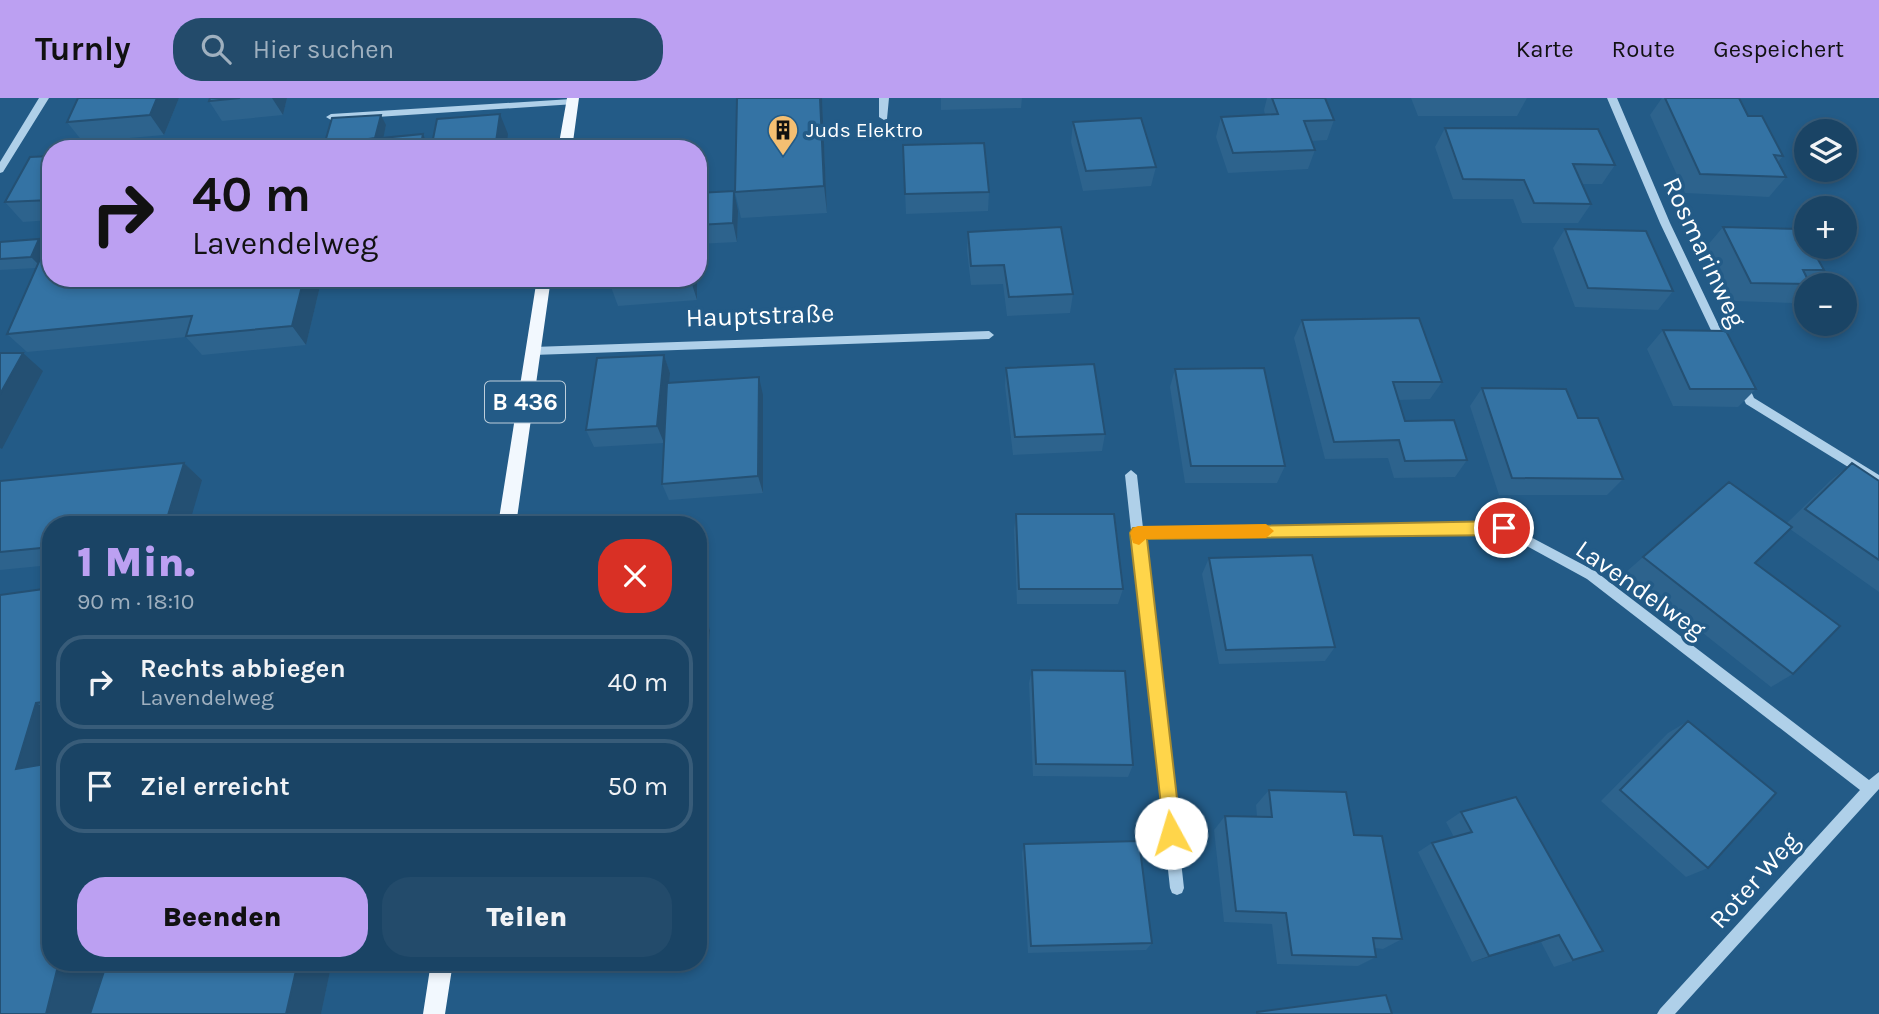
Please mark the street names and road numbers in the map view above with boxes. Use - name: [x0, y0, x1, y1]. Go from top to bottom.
- street label: Rosmarinweg: [1656, 172, 1753, 333]
- street label: Hauptstraße: [685, 297, 835, 334]
- road number: B 436: [485, 382, 565, 422]
- street label: Lavendelweg: [1570, 533, 1712, 646]
- street label: Roter Weg: [1703, 825, 1806, 935]

